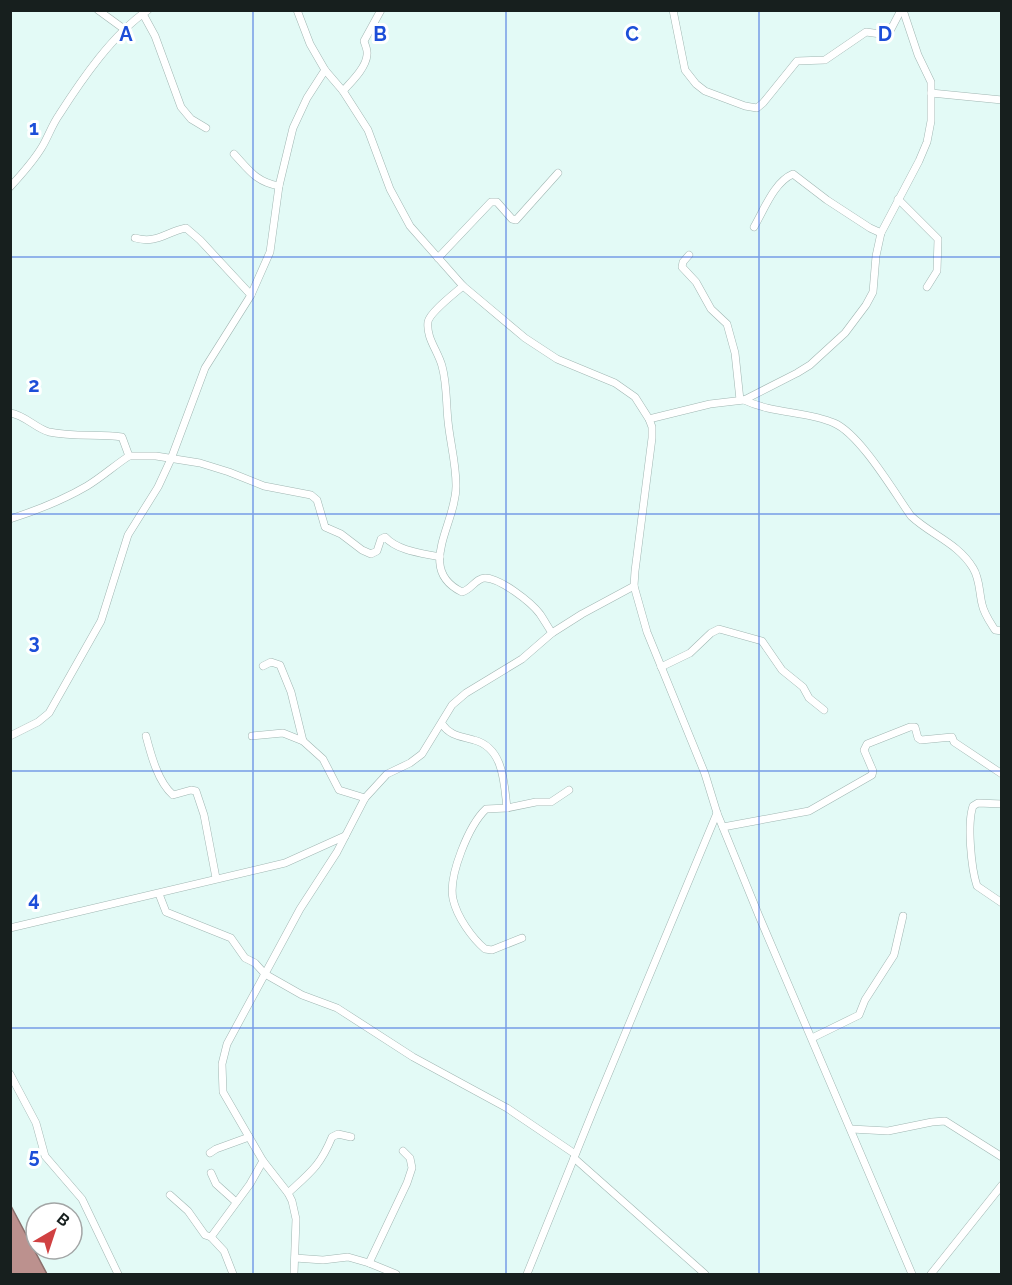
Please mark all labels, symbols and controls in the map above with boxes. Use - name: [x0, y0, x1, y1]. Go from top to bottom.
- text: A: [119, 22, 133, 46]
- text: B: [373, 22, 387, 46]
- text: C: [625, 22, 639, 46]
- text: D: [878, 22, 892, 46]
- text: 1: [29, 116, 39, 140]
- text: 2: [28, 373, 40, 397]
- text: 3: [28, 630, 40, 654]
- text: 4: [28, 887, 40, 911]
- text: 5: [28, 1144, 40, 1168]
- north arrow: [24, 1201, 84, 1261]
- text: B: [53, 1209, 73, 1231]

